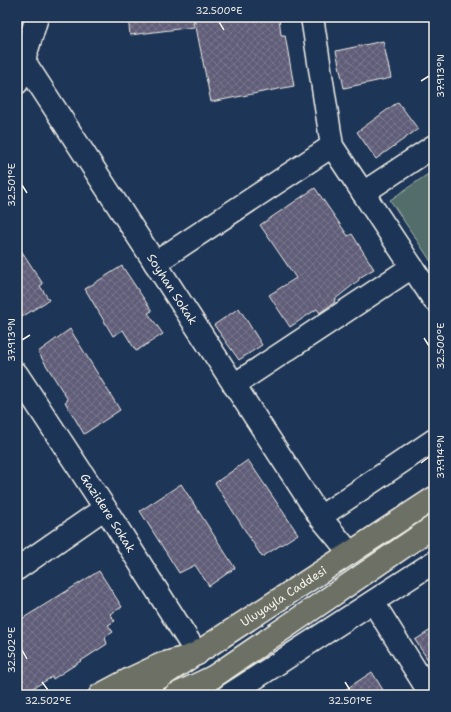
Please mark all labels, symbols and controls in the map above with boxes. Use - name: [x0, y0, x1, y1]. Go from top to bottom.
- text: 32.500°E: [195, 4, 243, 17]
- text: 37.913°N: [434, 54, 447, 98]
- text: 32.501°E: [5, 163, 18, 207]
- street label: Soyhan Sokak: [143, 251, 201, 328]
- text: 37.913°N: [5, 318, 18, 362]
- text: 32.500°E: [434, 322, 447, 370]
- text: 37.914°N: [434, 435, 447, 479]
- street label: Gazidere Sokak: [76, 470, 139, 556]
- street label: Uluyayla Caddesi: [237, 562, 330, 630]
- text: 32.502°E: [5, 627, 18, 673]
- text: 32.502°E: [25, 694, 71, 707]
- text: 32.501°E: [328, 694, 372, 707]

